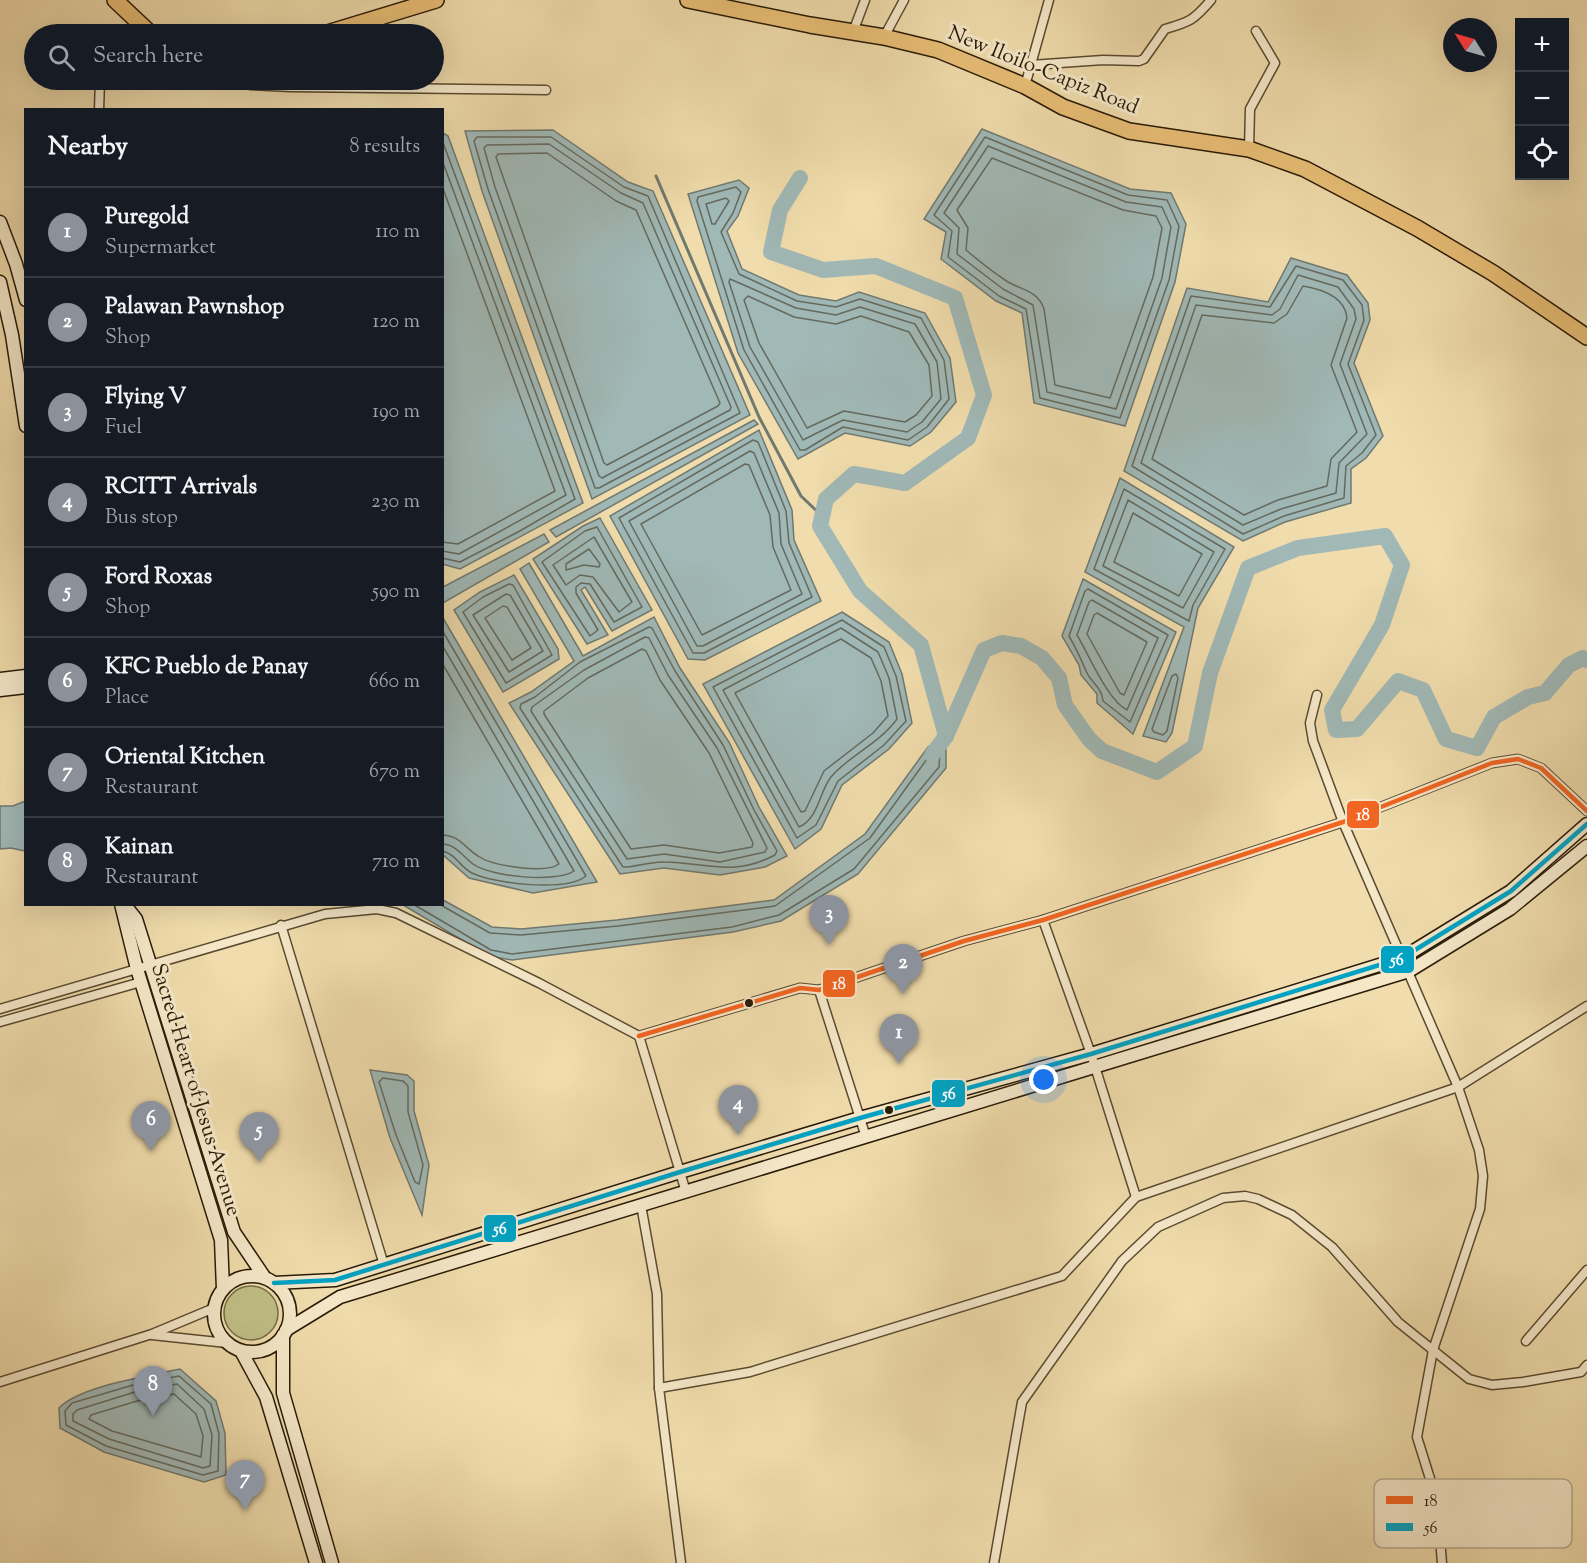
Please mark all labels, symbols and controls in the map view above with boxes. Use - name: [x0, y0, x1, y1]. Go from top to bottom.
- north arrow: [1443, 18, 1497, 72]
- map controls: [1515, 18, 1569, 180]
- button: +: [1515, 18, 1569, 72]
- street label: New Iloilo-Capiz Road: [943, 19, 1143, 123]
- search box: [24, 24, 444, 90]
- icon: search: [45, 41, 78, 74]
- text: Search here: [93, 41, 203, 73]
- button: −: [1515, 72, 1569, 126]
- button: locate: [1515, 126, 1569, 180]
- text: Nearby: [48, 129, 128, 166]
- text: 8 results: [349, 133, 420, 162]
- text: Puregold: [105, 202, 189, 234]
- text: 1: [64, 218, 71, 247]
- text: 110 m: [375, 218, 420, 247]
- text: Supermarket: [105, 234, 216, 263]
- text: Palawan Pawnshop: [105, 292, 284, 324]
- text: 2: [63, 308, 72, 337]
- text: 120 m: [372, 308, 420, 337]
- text: Shop: [105, 324, 150, 353]
- text: Flying V: [105, 382, 186, 414]
- text: 3: [63, 398, 72, 427]
- text: 190 m: [372, 398, 420, 427]
- text: Fuel: [105, 414, 142, 443]
- text: RCITT Arrivals: [105, 472, 257, 504]
- text: 4: [62, 488, 73, 517]
- text: 230 m: [371, 488, 420, 517]
- text: Bus stop: [105, 504, 178, 533]
- text: Ford Roxas: [105, 562, 212, 594]
- text: 5: [64, 578, 71, 607]
- text: 590 m: [372, 578, 420, 607]
- text: Shop: [105, 594, 150, 623]
- text: KFC Pueblo de Panay: [105, 652, 308, 684]
- text: 6: [63, 668, 72, 697]
- text: 660 m: [369, 668, 420, 697]
- text: Place: [105, 684, 149, 713]
- text: Oriental Kitchen: [105, 742, 265, 774]
- text: 7: [62, 758, 73, 787]
- text: 670 m: [369, 758, 420, 787]
- text: Restaurant: [105, 774, 198, 803]
- line badge: 18: [1346, 800, 1380, 829]
- text: 18: [1356, 805, 1370, 828]
- text: Kainan: [105, 832, 173, 864]
- text: 8: [63, 848, 73, 877]
- text: 710 m: [372, 848, 420, 877]
- text: Restaurant: [105, 864, 198, 893]
- pin: 3: [810, 896, 848, 945]
- pin: 2: [884, 944, 922, 994]
- line badge: 56: [1380, 945, 1415, 974]
- text: 56: [1388, 950, 1404, 973]
- street label: Sacred Heart of Jesus Avenue: [142, 960, 248, 1220]
- line badge: 18: [822, 969, 856, 998]
- text: 18: [832, 974, 846, 997]
- unlabelled marker: [743, 997, 755, 1009]
- pin: 1: [880, 1014, 918, 1064]
- your location: [1029, 1065, 1058, 1094]
- line badge: 56: [931, 1079, 966, 1108]
- text: 56: [940, 1084, 956, 1107]
- pin: 4: [718, 1086, 758, 1135]
- pin: 6: [132, 1102, 170, 1151]
- unlabelled marker: [883, 1104, 895, 1116]
- pin: 5: [240, 1112, 278, 1162]
- line badge: 56: [483, 1214, 517, 1243]
- text: 56: [491, 1219, 507, 1242]
- pin: 8: [134, 1366, 172, 1416]
- pin: 7: [226, 1460, 264, 1510]
- legend: [1374, 1479, 1572, 1548]
- text: 18: [1424, 1491, 1437, 1514]
- text: 56: [1423, 1518, 1437, 1541]

